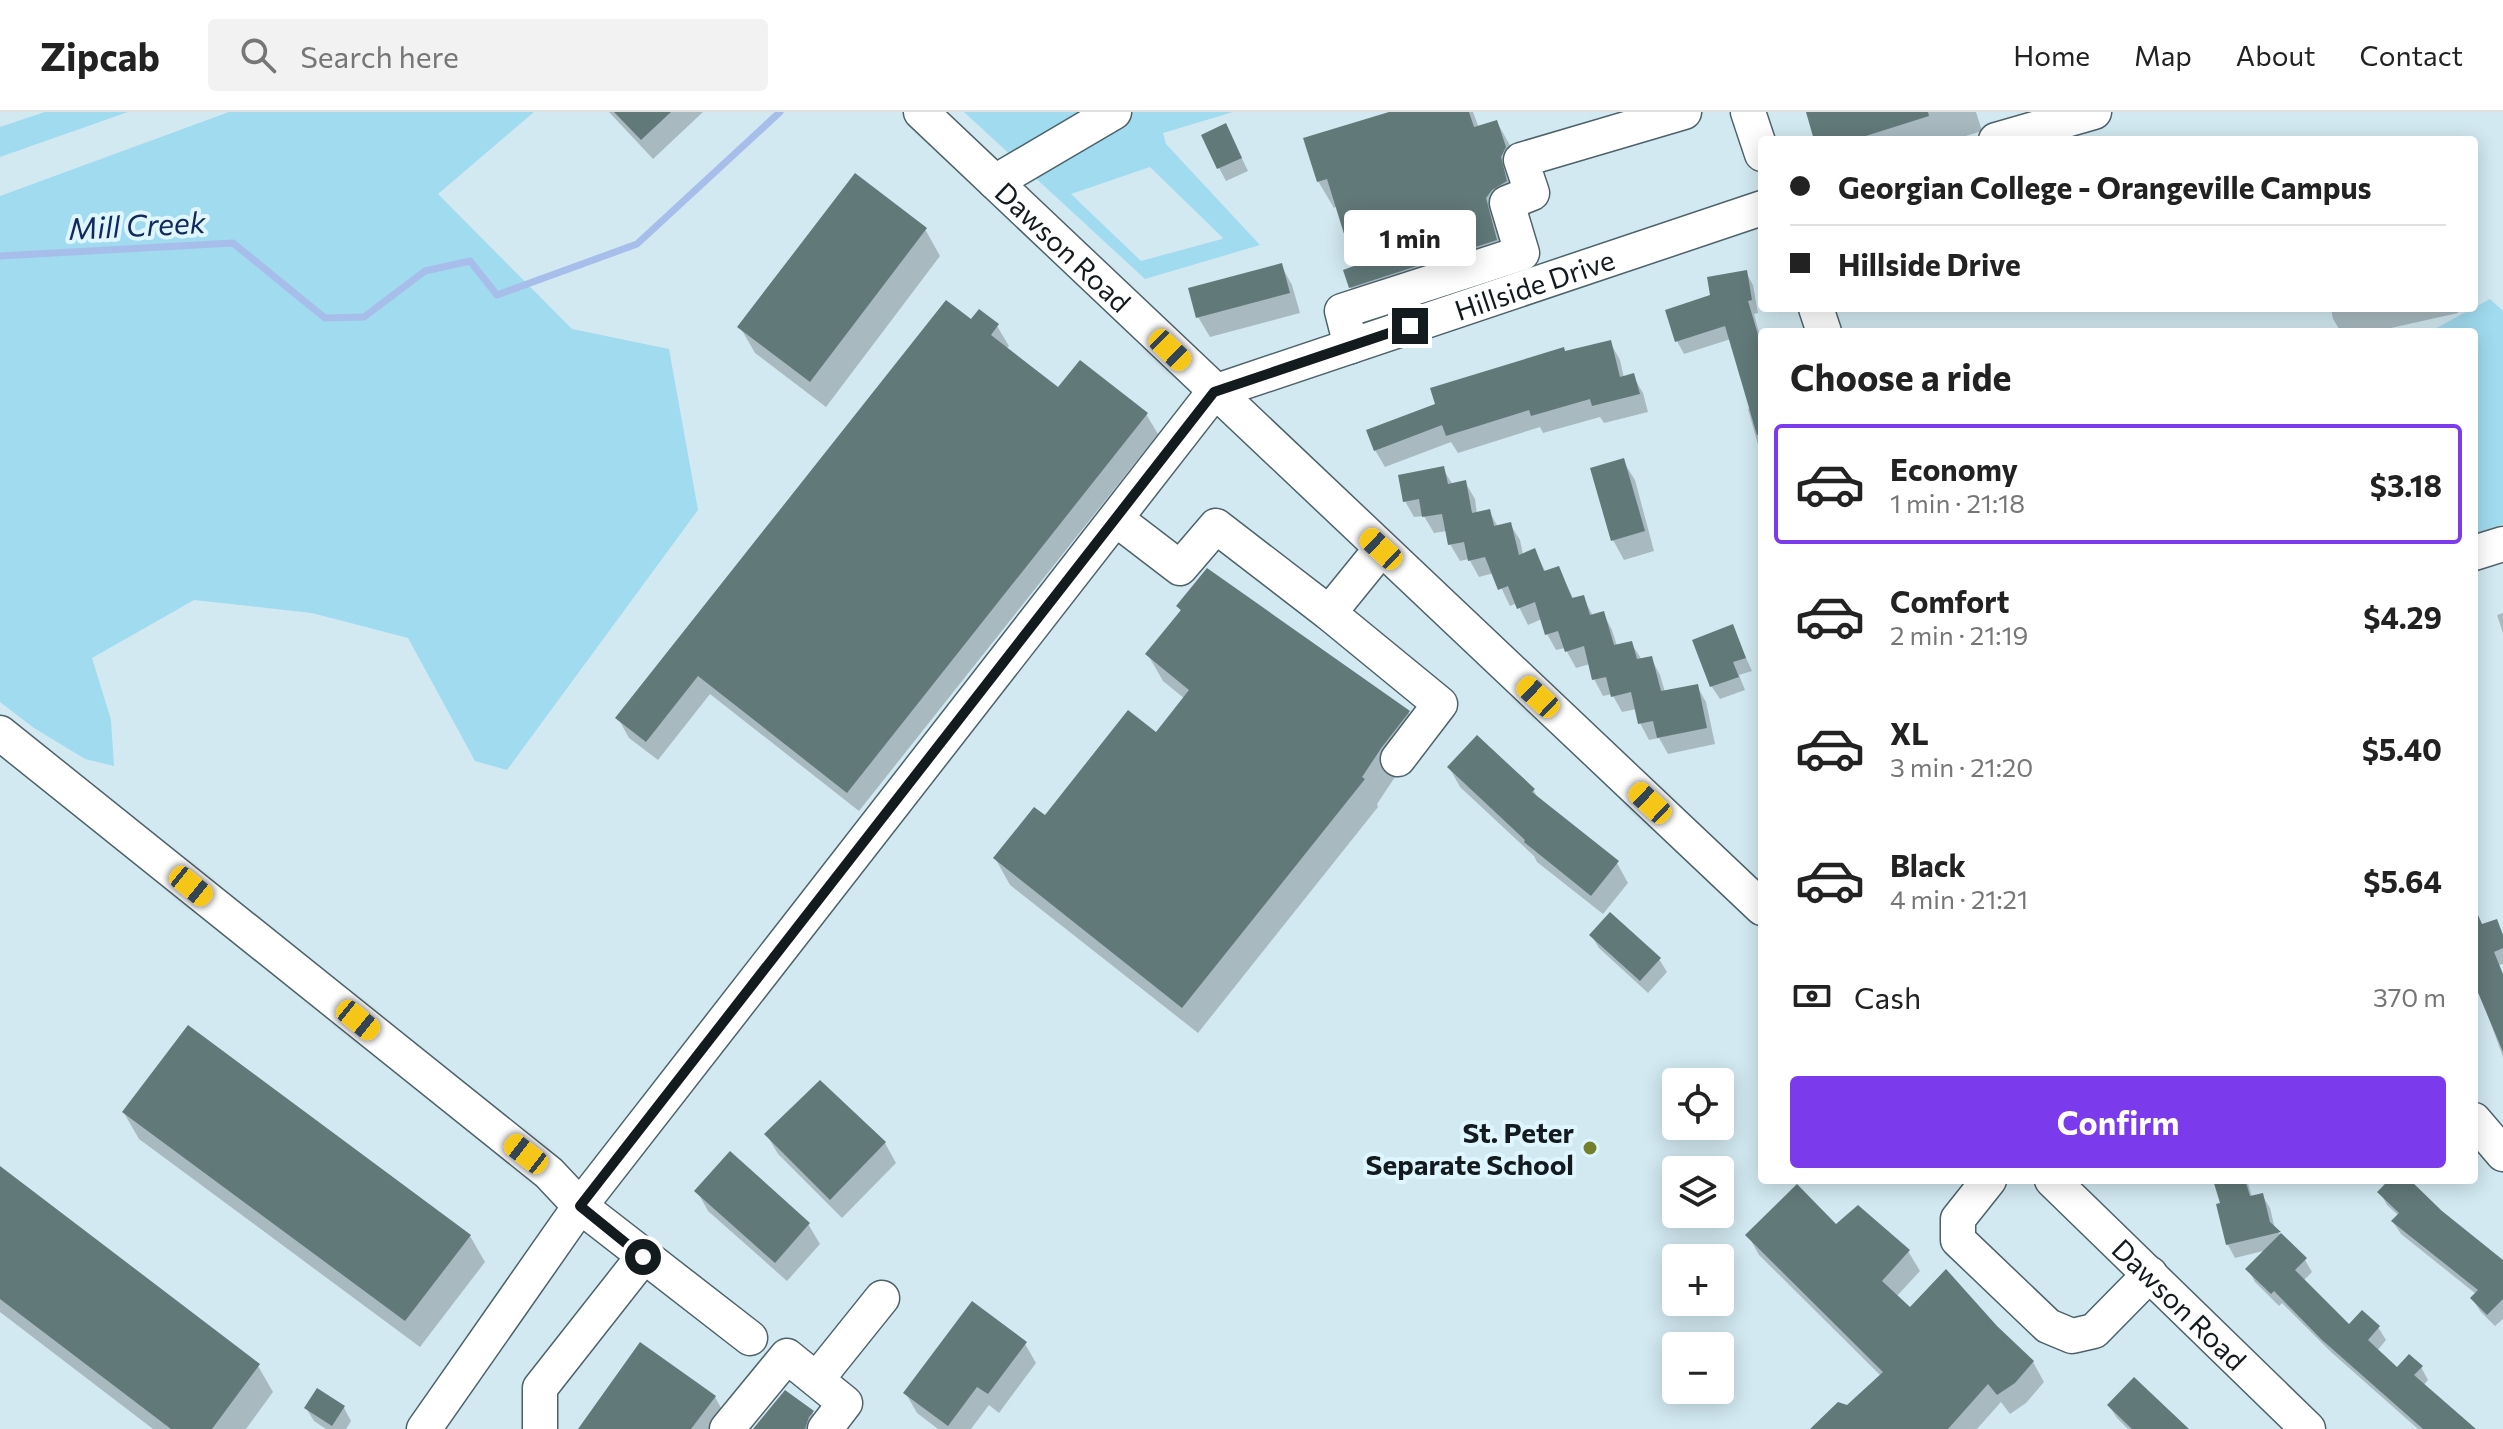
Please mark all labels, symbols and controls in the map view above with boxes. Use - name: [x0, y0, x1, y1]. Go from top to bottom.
- search box: [208, 19, 768, 91]
- text: Zipcab: [40, 32, 160, 79]
- icon: search: [236, 33, 280, 77]
- text: Search here: [300, 37, 459, 74]
- text: Home: [2013, 38, 2090, 72]
- text: Map: [2134, 38, 2192, 72]
- text: About: [2236, 38, 2316, 72]
- text: Contact: [2360, 38, 2463, 72]
- text: Georgian College - Orangeville Campus: [1838, 168, 2372, 205]
- street label: Dawson Road: [989, 175, 1138, 319]
- water label: Mill Creek: [67, 202, 207, 246]
- callout: 1 min: [1344, 210, 1476, 266]
- text: 1 min: [1379, 222, 1441, 253]
- street label: Hillside Drive: [1450, 242, 1619, 327]
- text: Hillside Drive: [1838, 245, 2021, 282]
- route end: [1392, 308, 1428, 344]
- car: [1144, 325, 1196, 375]
- text: Choose a ride: [1790, 354, 2011, 398]
- icon: car: [1794, 448, 1866, 520]
- text: Economy: [1890, 450, 2018, 487]
- text: $3.18: [2370, 466, 2442, 503]
- text: 1 min · 21:18: [1890, 487, 2025, 518]
- car: [1355, 524, 1407, 574]
- icon: car: [1794, 580, 1866, 652]
- text: Comfort: [1890, 582, 2009, 619]
- text: $4.29: [2363, 598, 2442, 635]
- text: 2 min · 21:19: [1890, 619, 2028, 650]
- car: [1512, 672, 1564, 722]
- icon: car: [1794, 712, 1866, 784]
- text: XL: [1890, 714, 1929, 751]
- text: $5.40: [2362, 730, 2442, 767]
- text: 3 min · 21:20: [1890, 751, 2033, 782]
- car: [1624, 778, 1676, 828]
- icon: car: [1794, 844, 1866, 916]
- text: Black: [1890, 846, 1966, 883]
- car: [165, 862, 217, 910]
- text: $5.64: [2363, 862, 2442, 899]
- text: 4 min · 21:21: [1890, 883, 2028, 914]
- icon: cash: [1790, 974, 1834, 1018]
- text: Cash: [1854, 978, 1921, 1015]
- text: 370 m: [2373, 981, 2446, 1012]
- car: [332, 996, 384, 1044]
- map controls: [1662, 1068, 1734, 1404]
- button: locate: [1662, 1068, 1734, 1140]
- button: Confirm: [1790, 1076, 2446, 1168]
- place label: St. Peter Separate School: [1366, 1115, 1574, 1181]
- car: [500, 1130, 552, 1178]
- marker: St. Peter Separate School: [1581, 1139, 1599, 1157]
- button: layers: [1662, 1156, 1734, 1228]
- street label: Dawson Road: [2106, 1231, 2254, 1377]
- route start: [625, 1239, 661, 1275]
- button: +: [1662, 1244, 1734, 1316]
- button: −: [1662, 1332, 1734, 1404]

